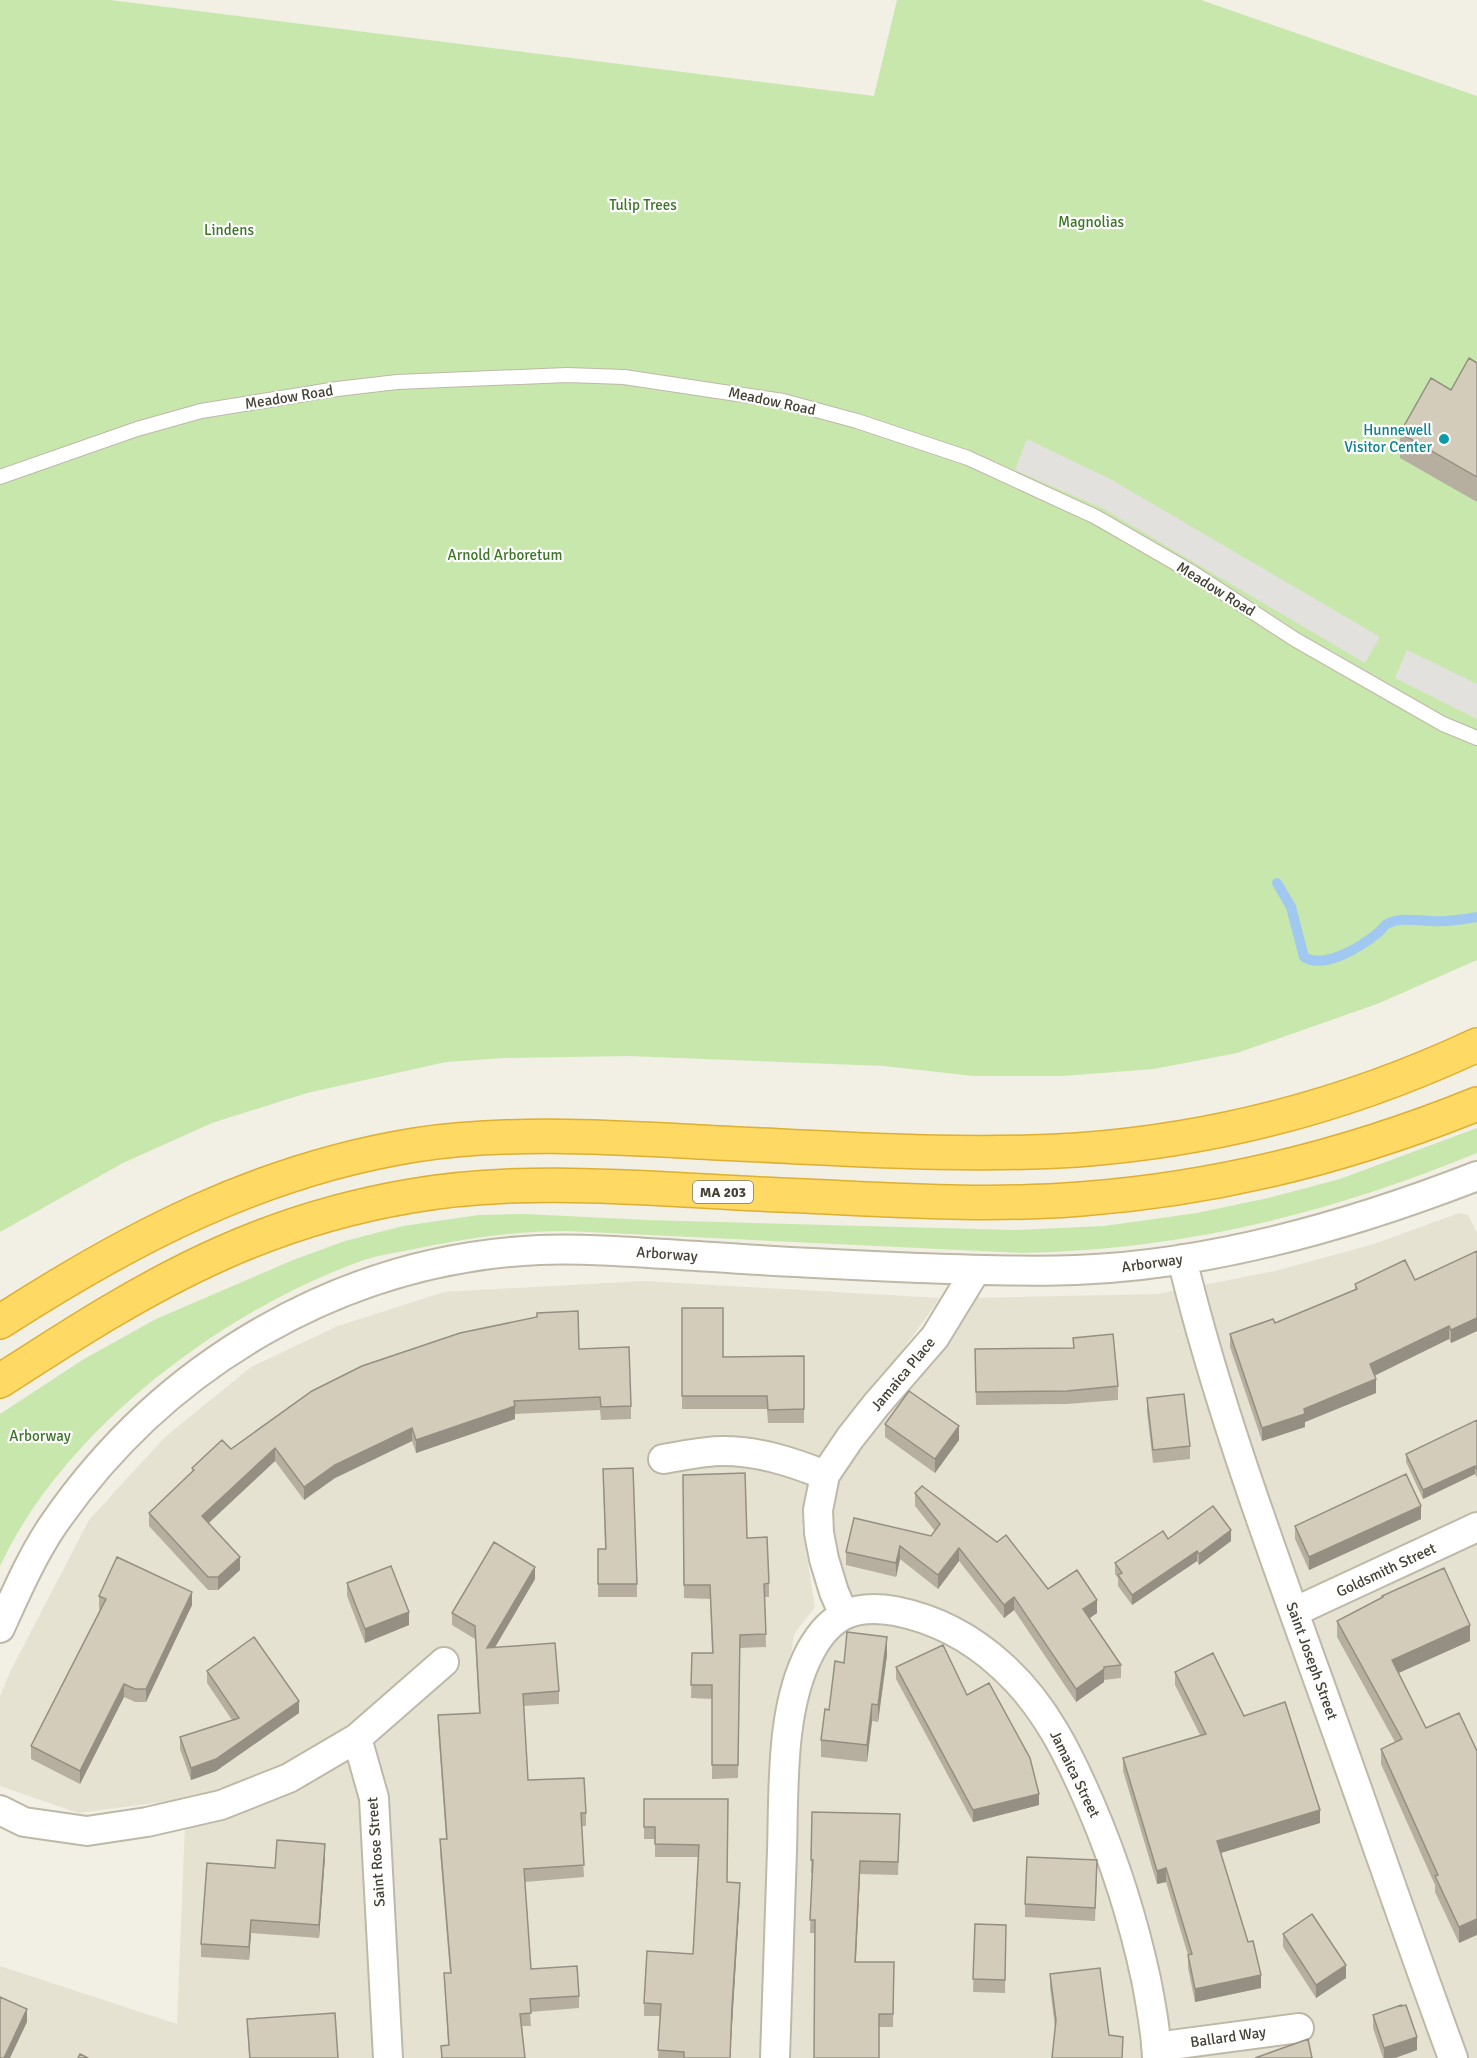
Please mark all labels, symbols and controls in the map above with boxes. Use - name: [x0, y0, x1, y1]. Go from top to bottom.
- park label: Tulip Trees: [609, 196, 677, 214]
- park label: Magnolias: [1058, 213, 1124, 231]
- park label: Lindens: [204, 221, 254, 239]
- street label: Meadow Road: [244, 381, 334, 413]
- street label: Meadow Road: [727, 383, 817, 419]
- place label: Hunnewell Visitor Center: [1344, 421, 1432, 456]
- marker: Hunnewell Visitor Center: [1437, 432, 1451, 446]
- park label: Arnold Arboretum: [448, 546, 562, 564]
- street label: Meadow Road: [1173, 558, 1259, 620]
- road number: MA 203: [693, 1181, 753, 1203]
- street label: Arborway: [636, 1243, 698, 1265]
- street label: Arborway: [1120, 1250, 1184, 1276]
- street label: Jamaica Place: [867, 1334, 939, 1414]
- park label: Arborway: [9, 1427, 71, 1445]
- street label: Goldsmith Street: [1333, 1539, 1439, 1601]
- street label: Saint Joseph Street: [1282, 1600, 1342, 1722]
- street label: Jamaica Street: [1046, 1728, 1104, 1820]
- street label: Saint Rose Street: [363, 1797, 389, 1907]
- street label: Ballard Way: [1189, 2023, 1267, 2051]

